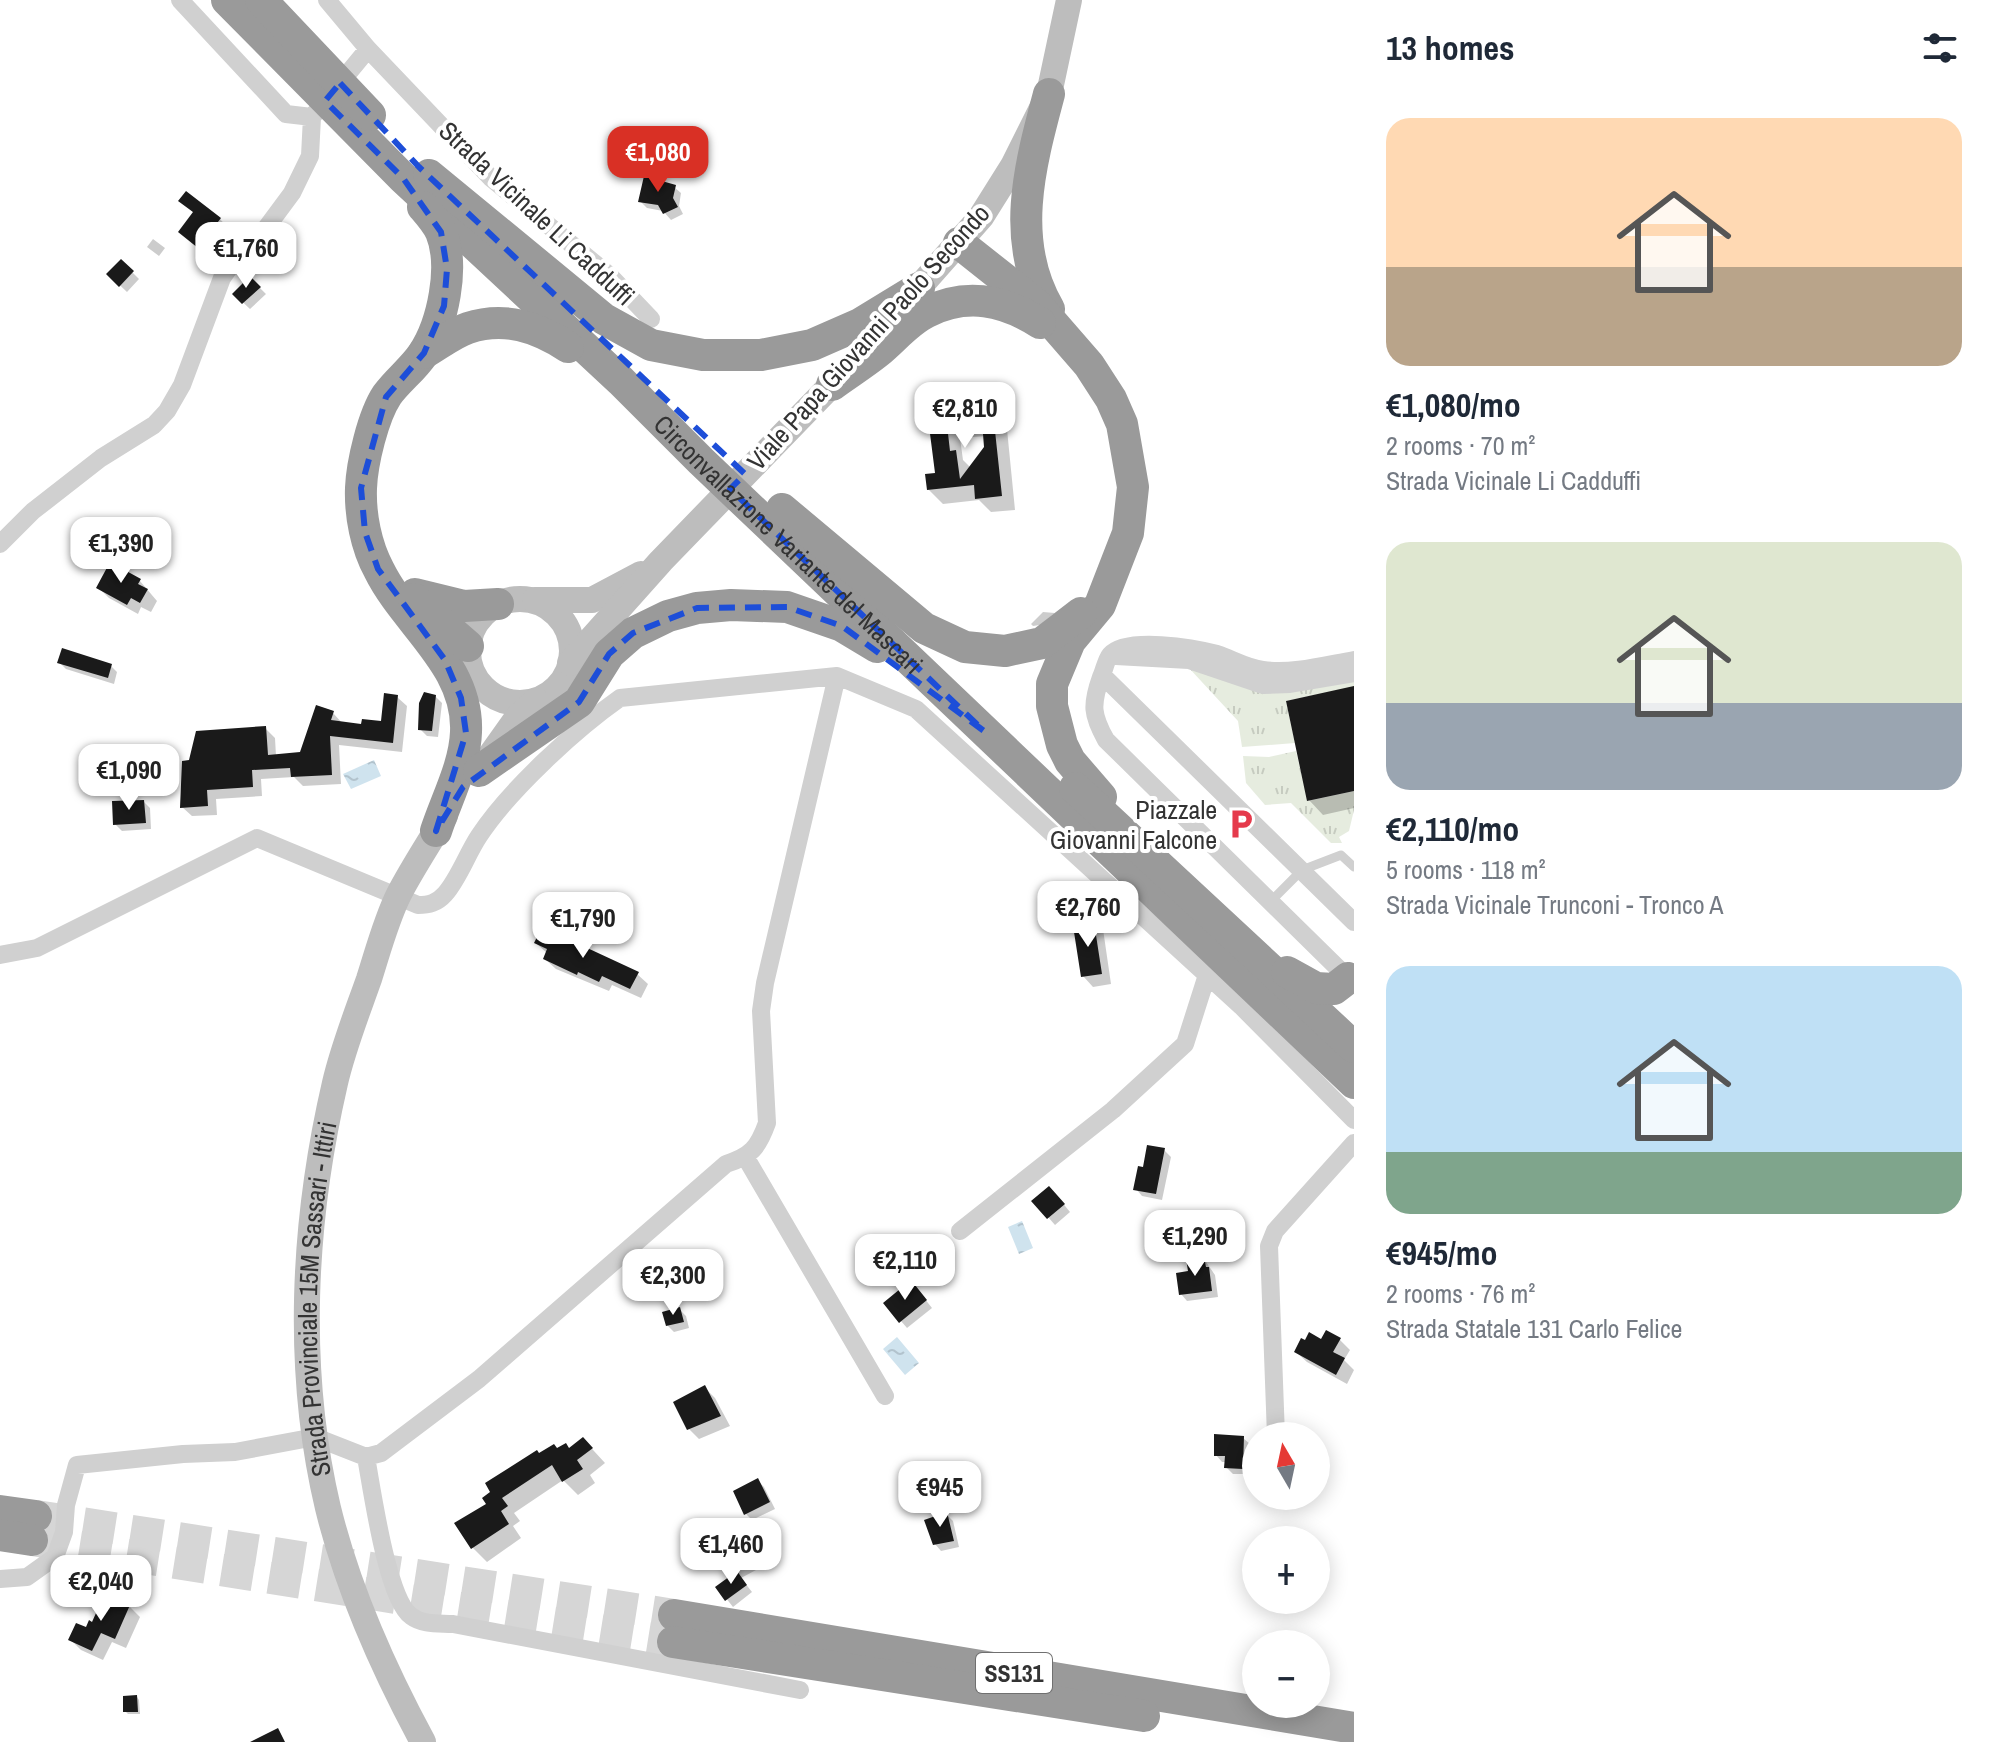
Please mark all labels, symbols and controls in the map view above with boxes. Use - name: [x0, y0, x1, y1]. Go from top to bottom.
- text: 13 homes: [1386, 25, 1515, 71]
- icon: filters: [1918, 26, 1962, 70]
- street label: Strada Vicinale Li Cadduffi: [432, 113, 642, 313]
- pin: €1,080: [593, 126, 723, 194]
- text: €1,080: [625, 134, 691, 169]
- icon: home: [1602, 170, 1746, 314]
- street label: Viale Papa Giovanni Paolo Secondo: [739, 196, 997, 478]
- pin: €1,760: [181, 222, 311, 290]
- text: €1,760: [213, 230, 279, 265]
- pin: €2,810: [900, 382, 1030, 450]
- text: €1,080/mo: [1386, 382, 1521, 428]
- text: €2,810: [932, 390, 998, 425]
- street label: Circonvallazione Variante del Mascari: [647, 407, 931, 681]
- text: 2 rooms · 70 m²: [1386, 428, 1535, 463]
- text: Strada Vicinale Li Cadduffi: [1386, 463, 1641, 498]
- pin: €1,390: [56, 517, 186, 585]
- text: €1,390: [88, 525, 154, 560]
- icon: home: [1602, 594, 1746, 738]
- pin: €1,090: [64, 744, 194, 812]
- text: €1,090: [96, 752, 162, 787]
- place label: Piazzale Giovanni Falcone: [1050, 792, 1217, 857]
- text: €2,110/mo: [1386, 806, 1519, 852]
- parking icon: Piazzale Giovanni Falcone: [1224, 807, 1258, 841]
- text: 5 rooms · 118 m²: [1386, 852, 1546, 887]
- pin: €2,760: [1023, 881, 1153, 949]
- text: Strada Vicinale Trunconi - Tronco A: [1386, 887, 1723, 922]
- text: €2,760: [1055, 889, 1121, 924]
- pin: €1,790: [518, 892, 648, 960]
- text: €1,790: [550, 900, 616, 935]
- icon: home: [1602, 1018, 1746, 1162]
- street label: Strada Provinciale 15M Sassari - Ittiri: [289, 1118, 344, 1480]
- pin: €1,290: [1130, 1210, 1260, 1278]
- text: €1,290: [1162, 1218, 1228, 1253]
- text: €945/mo: [1386, 1230, 1498, 1276]
- pin: €2,110: [840, 1234, 970, 1302]
- text: €2,110: [873, 1242, 937, 1277]
- pin: €2,300: [608, 1249, 738, 1317]
- text: €2,300: [640, 1257, 706, 1292]
- text: 2 rooms · 76 m²: [1386, 1276, 1535, 1311]
- text: Strada Statale 131 Carlo Felice: [1386, 1311, 1682, 1346]
- north arrow: [1242, 1422, 1330, 1510]
- map controls: [1242, 1422, 1330, 1718]
- pin: €945: [893, 1461, 987, 1529]
- text: €945: [916, 1469, 964, 1504]
- pin: €1,460: [666, 1518, 796, 1586]
- text: €1,460: [698, 1526, 764, 1561]
- button: +: [1242, 1526, 1330, 1614]
- pin: €2,040: [36, 1555, 166, 1623]
- text: €2,040: [68, 1563, 134, 1598]
- button: −: [1242, 1630, 1330, 1718]
- road number: SS131: [976, 1653, 1052, 1693]

